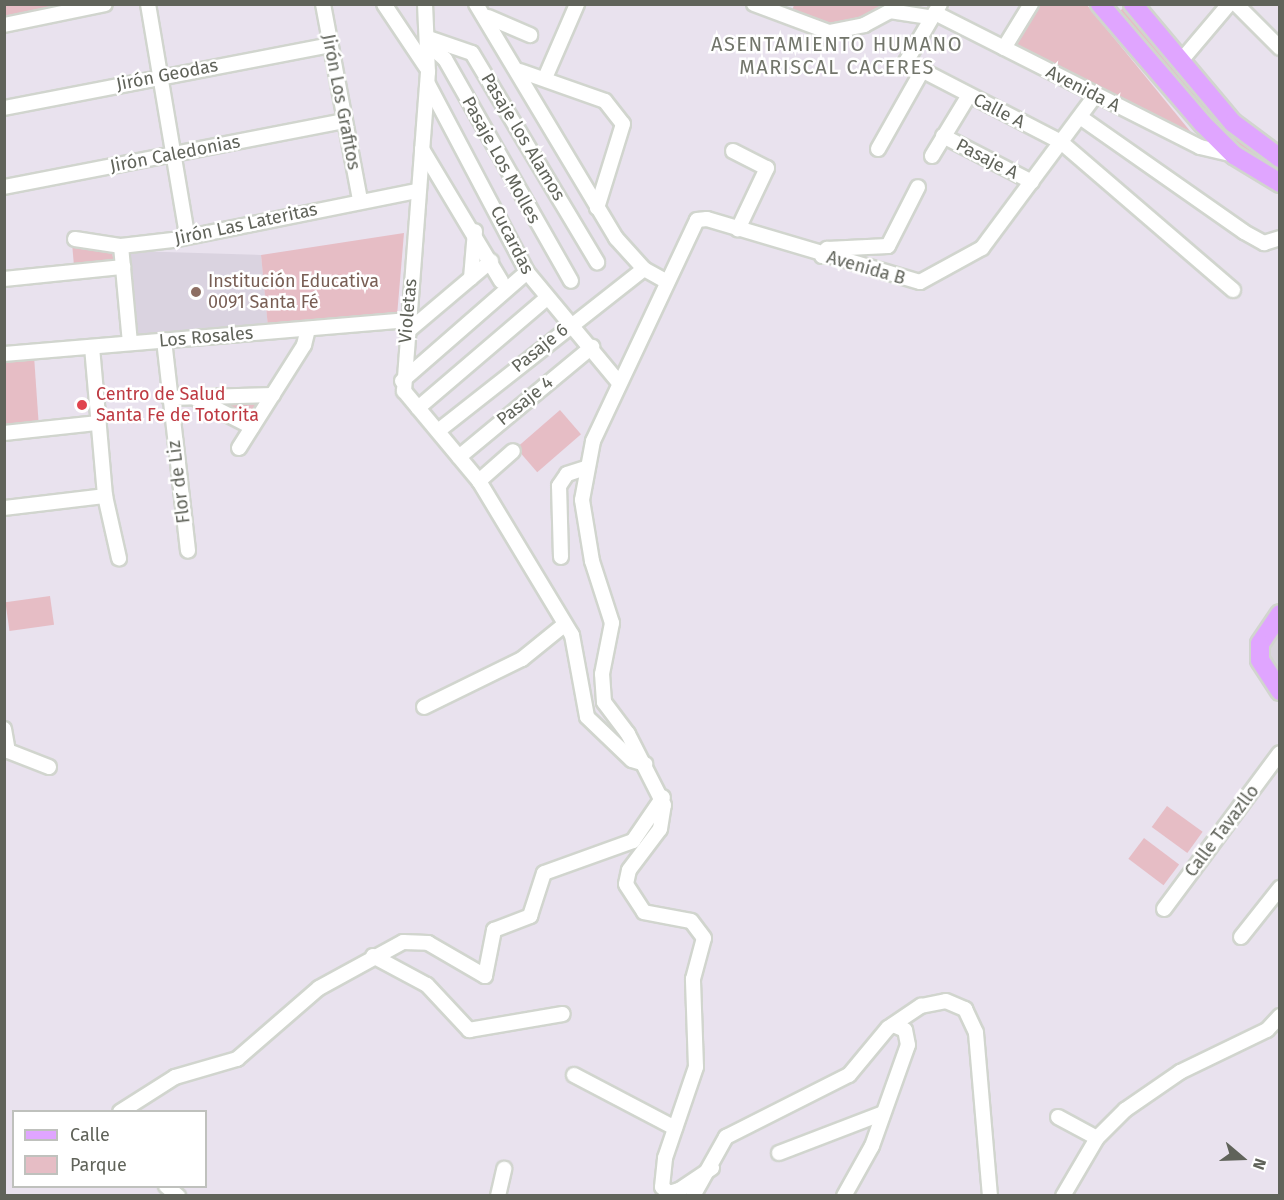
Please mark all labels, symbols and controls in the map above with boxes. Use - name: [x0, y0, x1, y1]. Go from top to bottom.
- street label: Jirón Los Grafitos: [317, 32, 365, 172]
- district label: ASENTAMIENTO HUMANO MARISCAL CACERES: [711, 32, 963, 79]
- street label: Jirón Geodas: [114, 55, 220, 95]
- street label: Avenida A: [1042, 61, 1124, 117]
- street label: Pasaje los Alamos: [476, 69, 570, 205]
- street label: Calle A: [970, 89, 1028, 133]
- street label: Pasaje Los Molles: [457, 93, 545, 227]
- street label: Jirón Caledonias: [108, 131, 242, 177]
- street label: Pasaje A: [952, 134, 1022, 184]
- street label: Jirón Las Lateritas: [173, 198, 319, 250]
- street label: Cucardas: [486, 202, 538, 278]
- street label: Avenida B: [824, 246, 908, 290]
- place label: Institución Educativa 0091 Santa Fé: [208, 271, 379, 314]
- street label: Violetas: [394, 278, 422, 344]
- marker: Institución Educativa 0091 Santa Fé: [189, 285, 203, 299]
- street label: Pasaje 6: [508, 319, 572, 377]
- street label: Los Rosales: [158, 322, 254, 352]
- street label: Pasaje 4: [493, 372, 557, 430]
- place label: Centro de Salud Santa Fe de Totorita: [96, 384, 259, 426]
- marker: Centro de Salud Santa Fe de Totorita: [73, 396, 91, 414]
- street label: Flor de Liz: [163, 439, 195, 525]
- street label: Calle Tavazllo: [1180, 781, 1264, 881]
- legend: [12, 1110, 207, 1188]
- text: Calle: [70, 1124, 110, 1146]
- north arrow: [1212, 1128, 1272, 1188]
- text: Parque: [70, 1154, 127, 1176]
- text: N: [1249, 1156, 1270, 1172]

